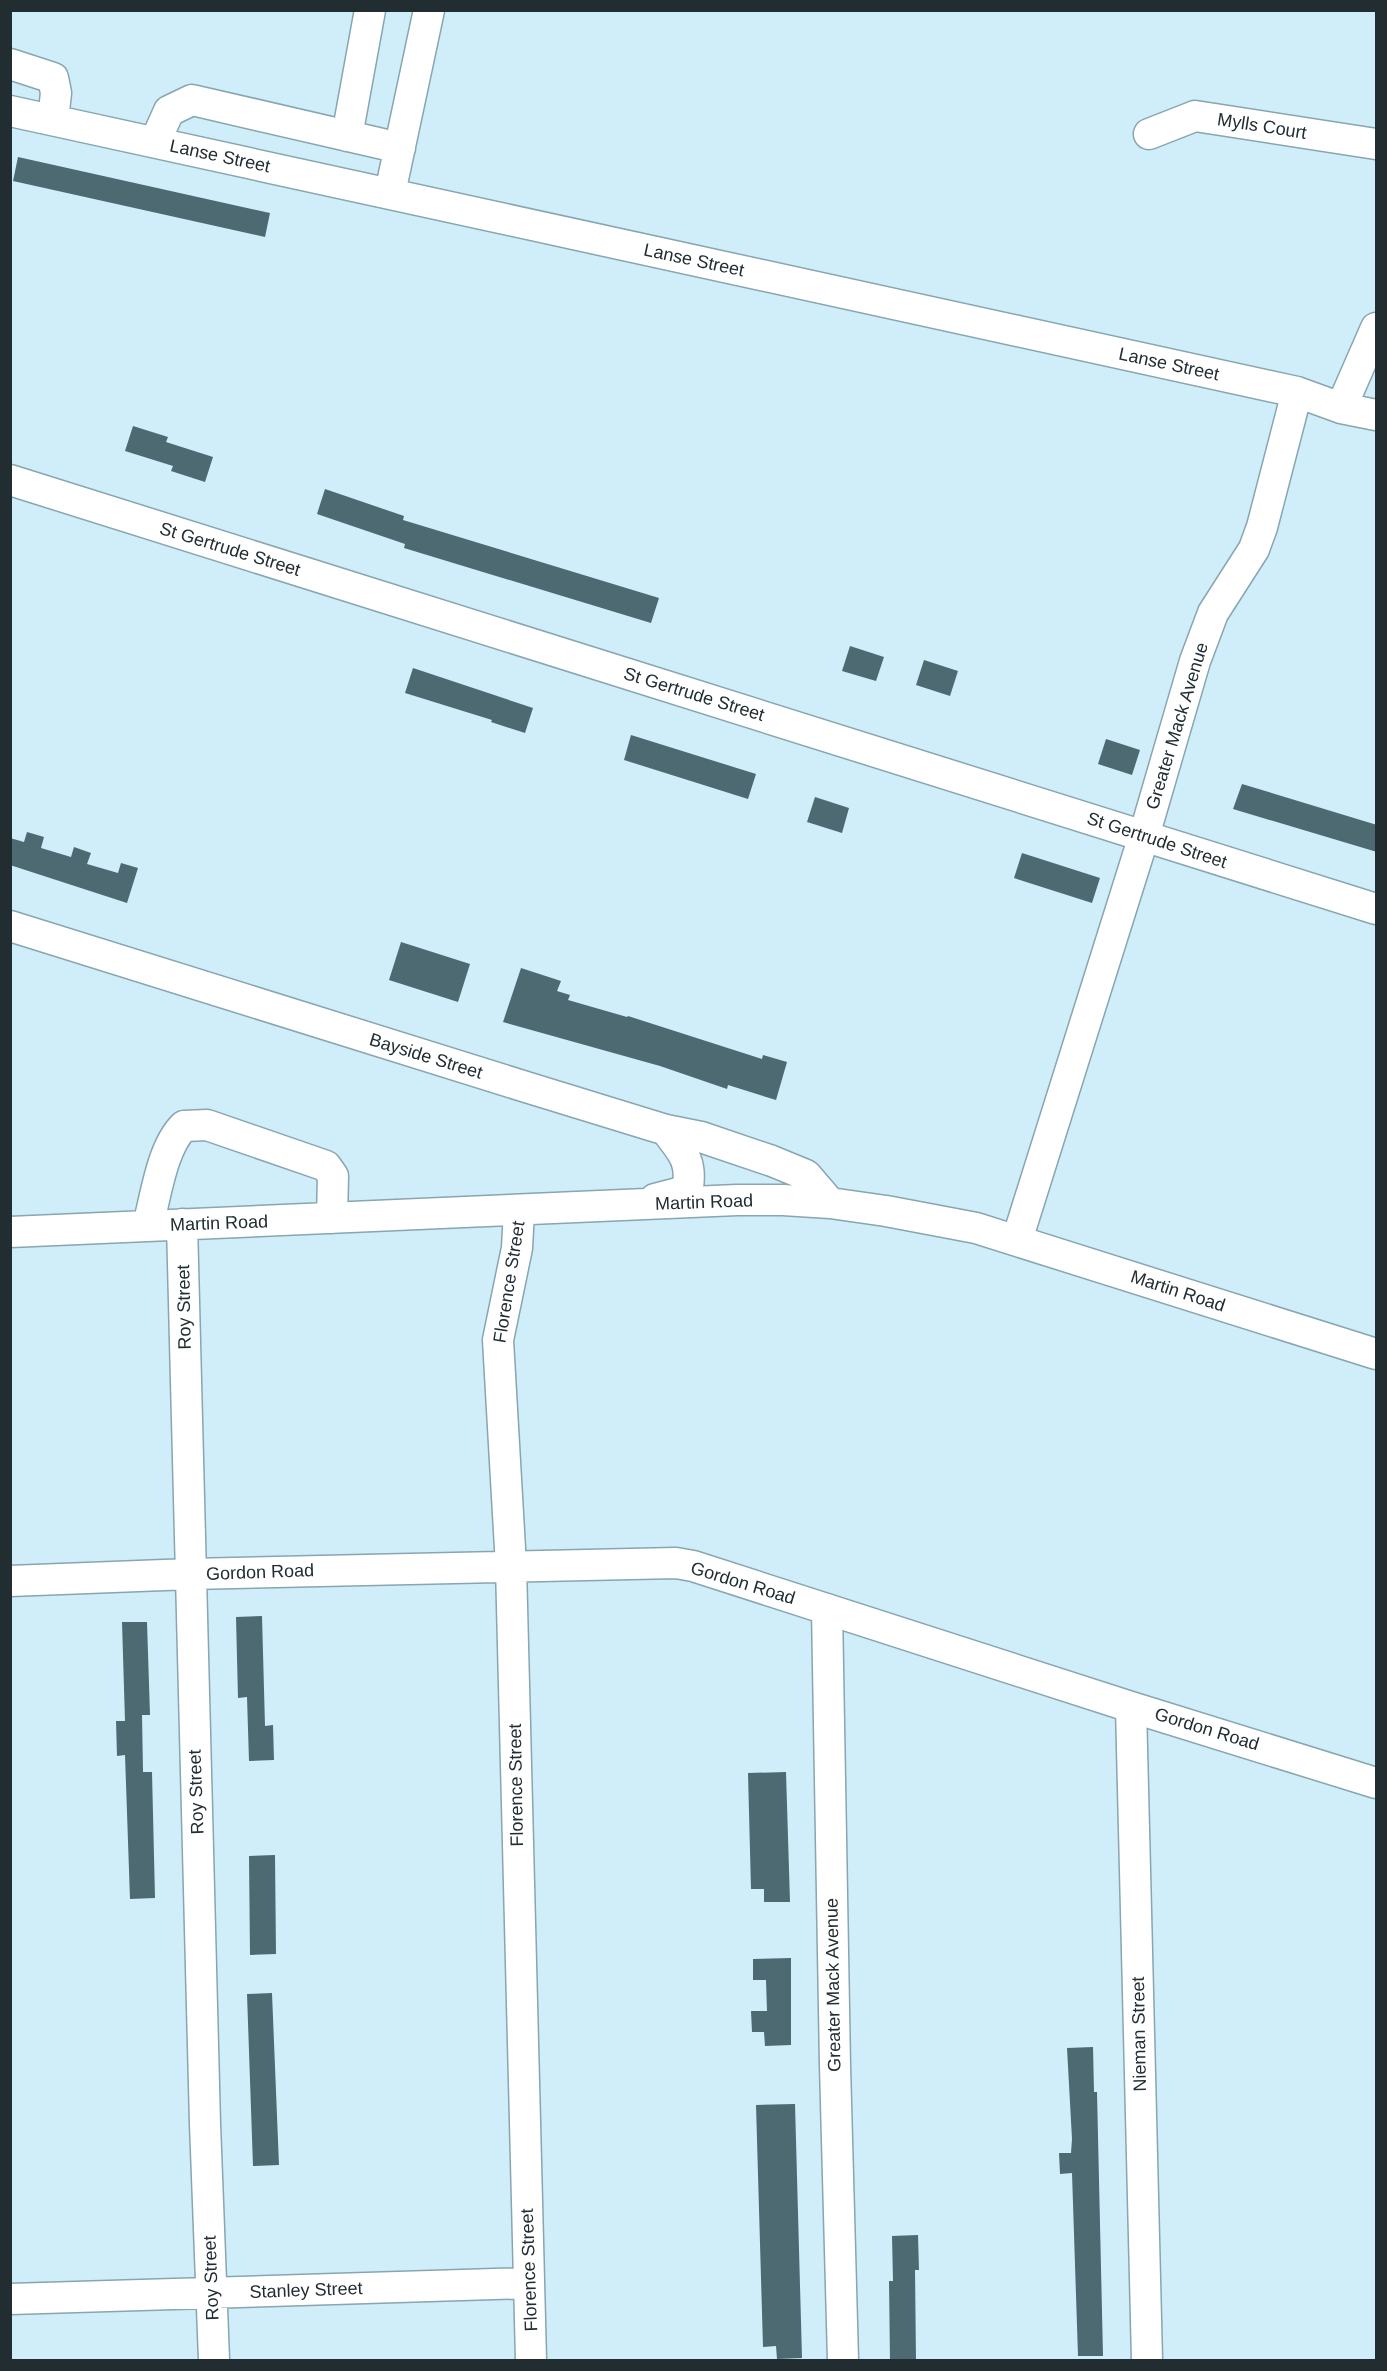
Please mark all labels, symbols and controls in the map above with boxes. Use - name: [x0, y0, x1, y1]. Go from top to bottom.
- street label: Mylls Court: [1216, 109, 1308, 143]
- street label: Lanse Street: [168, 136, 272, 176]
- street label: Lanse Street: [642, 240, 746, 280]
- street label: Lanse Street: [1117, 344, 1221, 384]
- street label: St Gertrude Street: [157, 518, 303, 580]
- street label: Greater Mack Avenue: [1142, 640, 1212, 812]
- street label: St Gertrude Street: [621, 663, 767, 725]
- street label: St Gertrude Street: [1084, 808, 1230, 872]
- street label: Bayside Street: [367, 1029, 485, 1083]
- street label: Martin Road: [655, 1190, 753, 1214]
- street label: Martin Road: [170, 1211, 268, 1235]
- street label: Florence Street: [489, 1220, 529, 1344]
- street label: Roy Street: [173, 1264, 195, 1350]
- street label: Martin Road: [1128, 1266, 1228, 1316]
- street label: Gordon Road: [688, 1558, 798, 1608]
- street label: Gordon Road: [206, 1560, 314, 1584]
- street label: Gordon Road: [1152, 1704, 1262, 1754]
- street label: Florence Street: [505, 1723, 527, 1847]
- street label: Roy Street: [185, 1749, 207, 1835]
- street label: Greater Mack Avenue: [821, 1898, 845, 2072]
- street label: Nieman Street: [1128, 1976, 1150, 2092]
- street label: Florence Street: [517, 2208, 541, 2332]
- street label: Roy Street: [200, 2235, 222, 2321]
- street label: Stanley Street: [249, 2278, 363, 2302]

